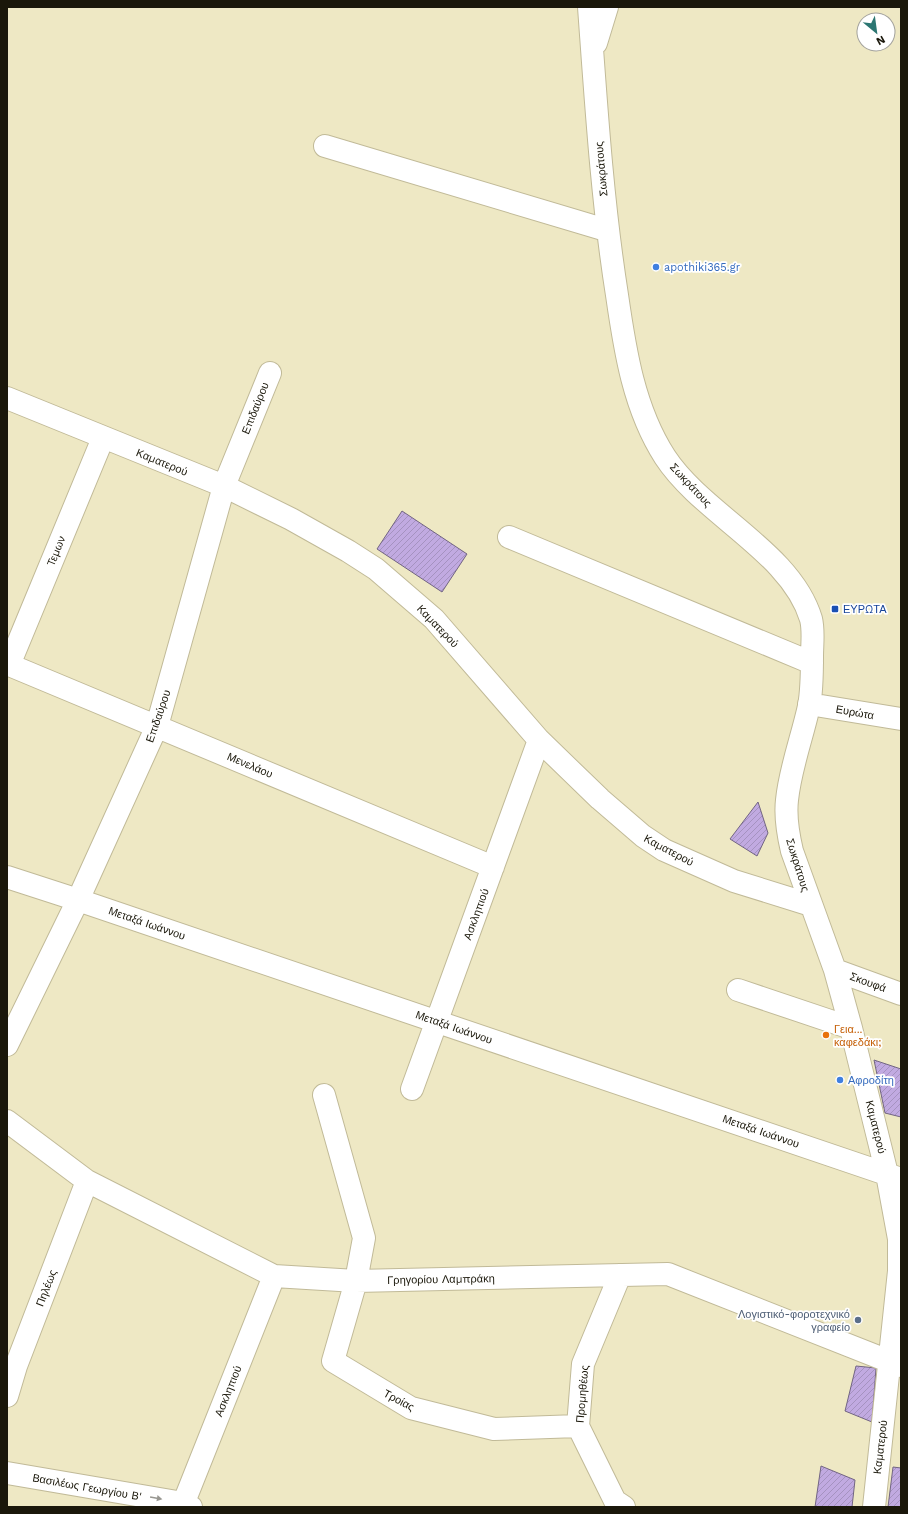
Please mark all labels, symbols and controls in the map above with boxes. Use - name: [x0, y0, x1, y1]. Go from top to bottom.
- north arrow: [856, 12, 896, 52]
- text: N: [874, 33, 887, 48]
- street label: Σωκράτους: [593, 141, 610, 197]
- place label: apothiki365.gr: [664, 261, 741, 274]
- marker: apothiki365.gr: [651, 262, 661, 272]
- street label: Επιδαύρου: [239, 380, 272, 436]
- street label: Καματερού: [134, 446, 189, 479]
- street label: Σωκράτους: [667, 461, 714, 510]
- street label: Τεμων: [45, 534, 69, 568]
- street label: Καματερού: [414, 602, 461, 650]
- place label: ΕΥΡΩΤΑ: [843, 603, 887, 616]
- marker: ΕΥΡΩΤΑ: [830, 604, 840, 614]
- street label: Επιδαύρου: [143, 688, 174, 744]
- street label: Ευρώτα: [835, 703, 876, 722]
- street label: Μενελάου: [225, 750, 275, 781]
- street label: Καματερού: [642, 832, 696, 869]
- street label: Σωκράτους: [783, 837, 812, 893]
- street label: Ασκληπιού: [461, 887, 492, 942]
- street label: Μεταξά Ιωάννου: [107, 904, 187, 943]
- street label: Σκουφά: [848, 970, 888, 995]
- street label: Μεταξά Ιωάννου: [414, 1008, 494, 1047]
- place label: Γεια... καφεδάκι;: [834, 1023, 881, 1049]
- marker: Γεια... καφεδάκι;: [821, 1030, 831, 1040]
- place label: Αφροδίτη: [848, 1074, 894, 1087]
- marker: Αφροδίτη: [835, 1075, 845, 1085]
- street label: Καματερού: [863, 1099, 888, 1155]
- street label: Μεταξά Ιωάννου: [721, 1112, 801, 1151]
- street label: Πηλέως: [34, 1268, 59, 1308]
- street label: Γρηγορίου Λαμπράκη: [387, 1272, 495, 1287]
- place label: Λογιστικό-φοροτεχνικό γραφείο: [738, 1308, 850, 1334]
- marker: Λογιστικό-φοροτεχνικό γραφείο: [853, 1315, 863, 1325]
- street label: Ασκληπιού: [212, 1364, 245, 1419]
- street label: Προμηθέως: [573, 1364, 592, 1424]
- street label: Τροίας: [381, 1387, 416, 1414]
- street label: Καματερού: [871, 1419, 890, 1475]
- street label: Βασιλέως Γεωργίου Β': [31, 1471, 142, 1503]
- one-way arrow: [150, 1496, 162, 1502]

